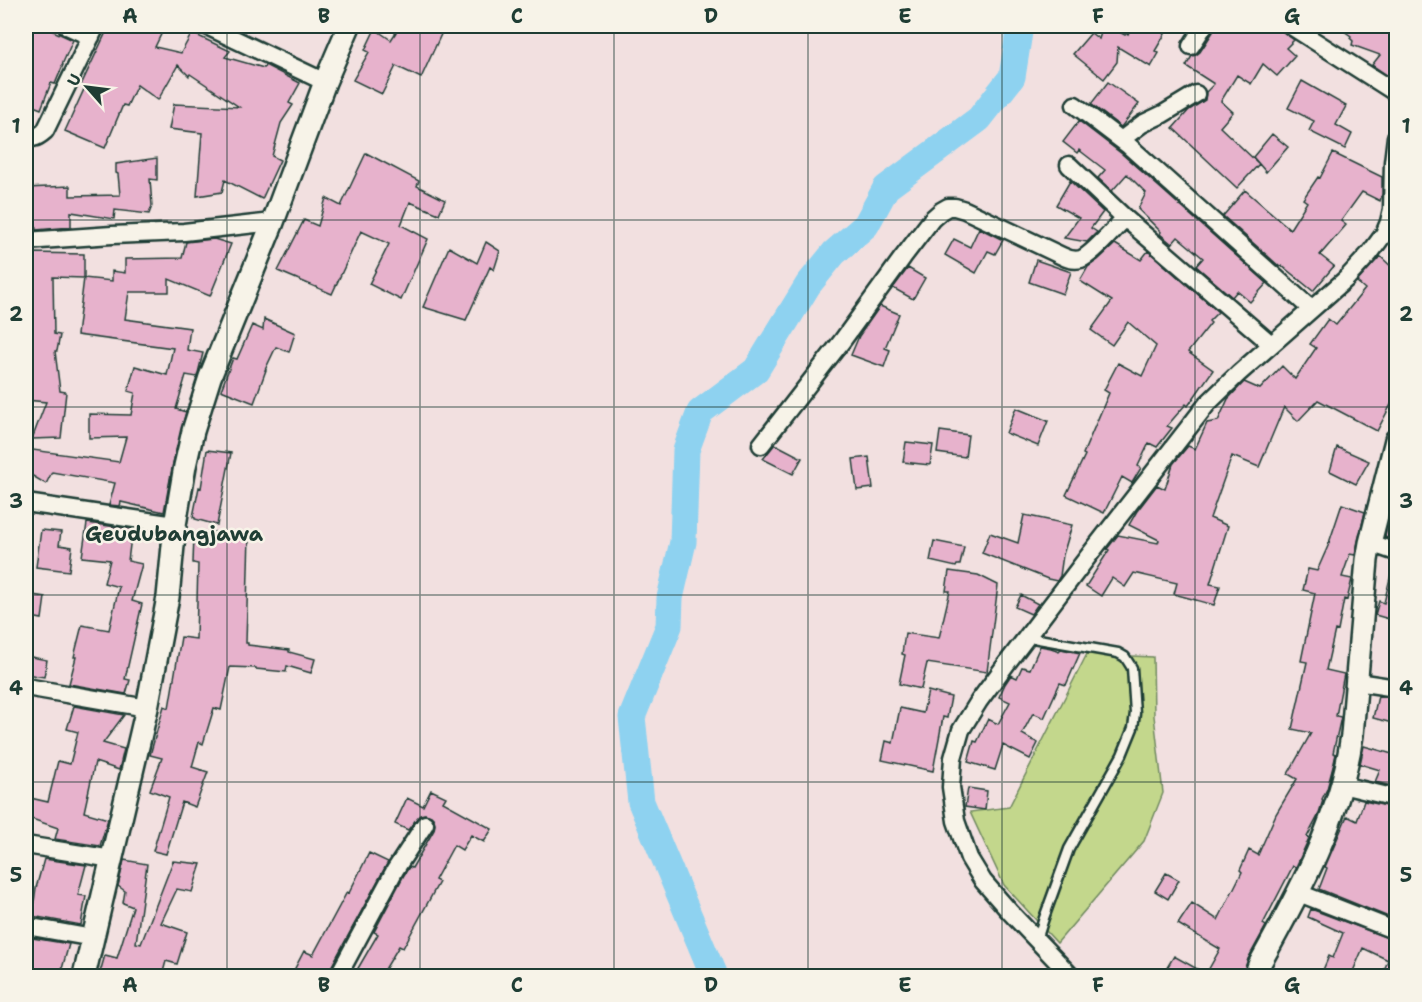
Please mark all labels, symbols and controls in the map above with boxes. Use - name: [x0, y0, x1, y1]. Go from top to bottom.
- text: A: [122, 3, 138, 29]
- text: B: [318, 3, 330, 29]
- text: C: [511, 3, 523, 29]
- text: D: [704, 3, 718, 29]
- text: E: [898, 3, 912, 29]
- text: F: [1092, 3, 1104, 29]
- text: G: [1284, 3, 1300, 29]
- north arrow: [57, 57, 117, 117]
- text: U: [62, 70, 86, 90]
- text: 1: [11, 113, 21, 139]
- text: 1: [1401, 113, 1411, 139]
- text: 2: [9, 301, 23, 327]
- text: 2: [1399, 301, 1413, 327]
- text: 3: [9, 488, 23, 514]
- text: 3: [1399, 488, 1413, 514]
- district label: Geudubangjawa: [85, 520, 264, 548]
- text: 4: [9, 675, 23, 701]
- text: 4: [1399, 675, 1413, 701]
- text: 5: [10, 862, 22, 888]
- text: 5: [1400, 862, 1412, 888]
- text: A: [122, 972, 138, 998]
- text: B: [318, 972, 330, 998]
- text: C: [511, 972, 523, 998]
- text: D: [704, 972, 718, 998]
- text: E: [898, 972, 912, 998]
- text: F: [1092, 972, 1104, 998]
- text: G: [1284, 972, 1300, 998]

